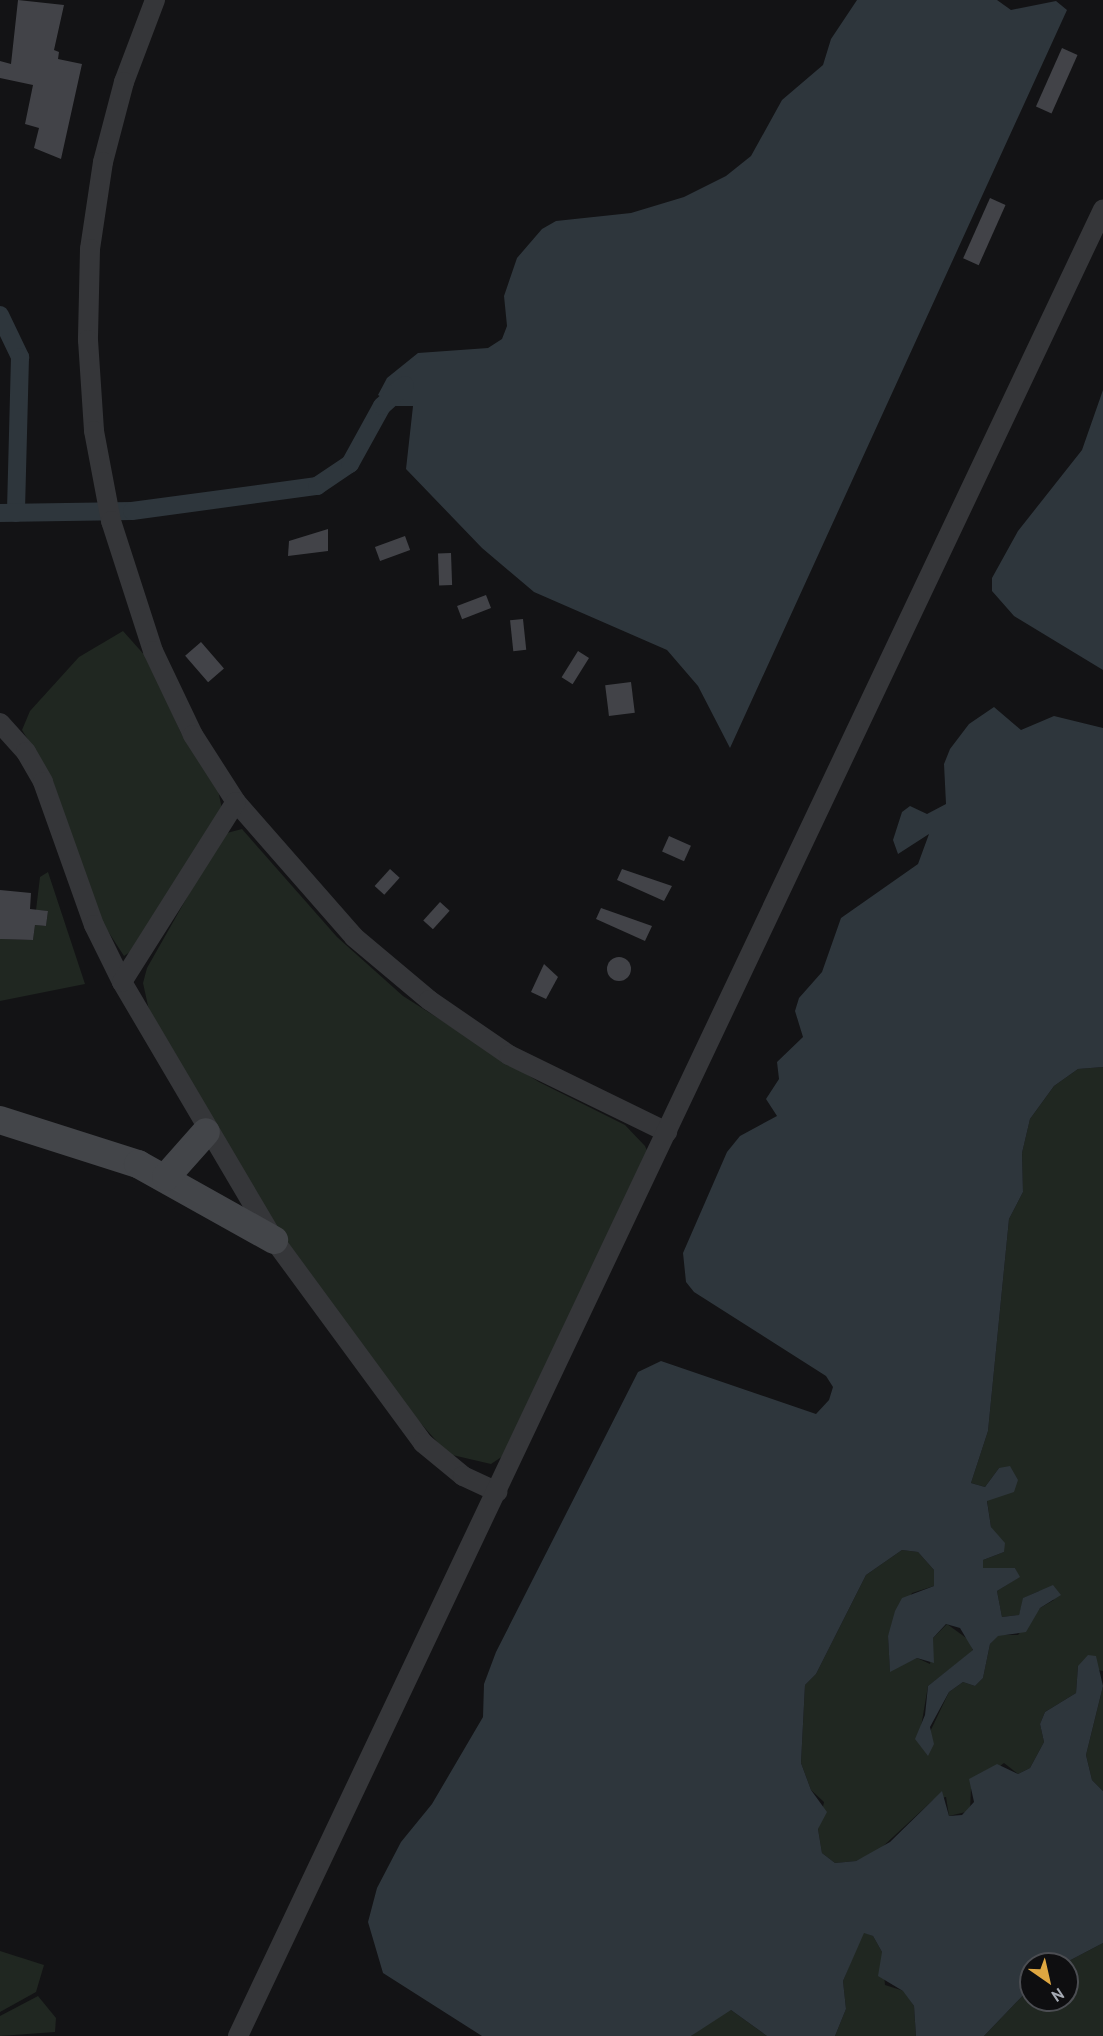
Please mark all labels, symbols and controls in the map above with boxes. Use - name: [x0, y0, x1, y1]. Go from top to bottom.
- north arrow: [1019, 1952, 1079, 2012]
- text: N: [1048, 1984, 1068, 2006]

